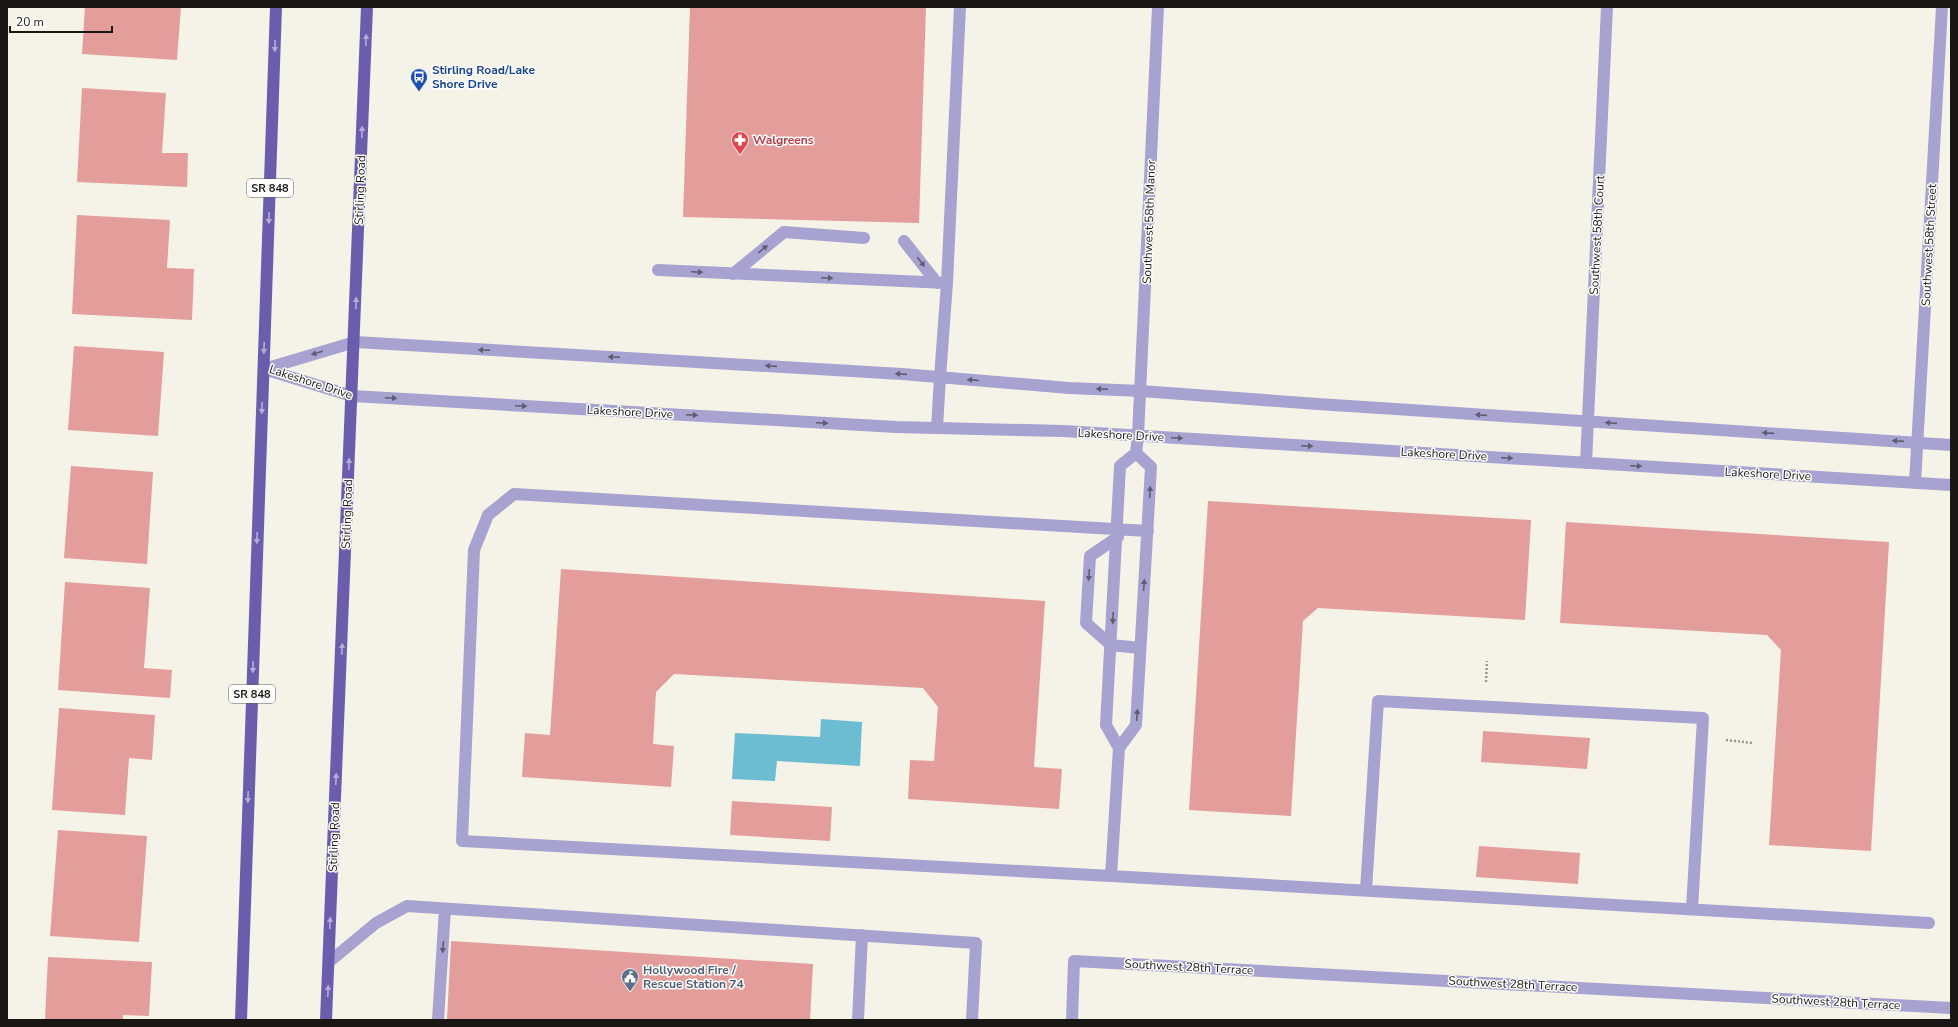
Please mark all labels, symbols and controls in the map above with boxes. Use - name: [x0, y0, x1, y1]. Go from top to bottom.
- scale bar: [10, 8, 112, 34]
- text: 20 m: [16, 14, 44, 30]
- one-way arrow: [362, 34, 369, 46]
- one-way arrow: [272, 40, 278, 53]
- place label: Stirling Road/Lake Shore Drive: [432, 62, 535, 92]
- bus stop icon: Stirling Road/Lake Shore Drive: [409, 67, 429, 92]
- one-way arrow: [359, 126, 366, 138]
- pharmacy icon: Walgreens: [730, 130, 750, 155]
- place label: Walgreens: [753, 132, 814, 148]
- street label: Stirling Road: [351, 155, 369, 225]
- street label: Southwest 58th Manor: [1139, 159, 1159, 284]
- street label: Southwest 58th Court: [1586, 174, 1608, 295]
- road number: SR 848: [247, 179, 293, 197]
- street label: Southwest 58th Street: [1918, 183, 1940, 307]
- one-way arrow: [266, 212, 272, 225]
- one-way arrow: [757, 245, 768, 253]
- one-way arrow: [916, 257, 925, 268]
- one-way arrow: [691, 268, 703, 275]
- one-way arrow: [821, 275, 834, 281]
- one-way arrow: [353, 296, 359, 309]
- one-way arrow: [261, 342, 268, 354]
- one-way arrow: [478, 346, 490, 353]
- one-way arrow: [311, 350, 323, 356]
- one-way arrow: [608, 353, 620, 360]
- street label: Lakeshore Drive: [267, 361, 355, 403]
- one-way arrow: [764, 363, 777, 369]
- one-way arrow: [895, 371, 907, 378]
- one-way arrow: [967, 377, 979, 383]
- one-way arrow: [1096, 386, 1108, 393]
- one-way arrow: [385, 395, 397, 402]
- one-way arrow: [259, 402, 265, 415]
- one-way arrow: [515, 402, 527, 409]
- street label: Lakeshore Drive: [586, 402, 674, 422]
- one-way arrow: [1475, 411, 1487, 418]
- one-way arrow: [686, 412, 698, 419]
- one-way arrow: [816, 419, 828, 426]
- one-way arrow: [1604, 420, 1617, 426]
- street label: Lakeshore Drive: [1077, 425, 1165, 445]
- one-way arrow: [1761, 430, 1774, 436]
- one-way arrow: [1171, 435, 1184, 441]
- one-way arrow: [1892, 438, 1904, 445]
- one-way arrow: [1301, 442, 1313, 449]
- street label: Lakeshore Drive: [1400, 444, 1488, 464]
- one-way arrow: [1501, 454, 1513, 461]
- one-way arrow: [346, 458, 353, 470]
- one-way arrow: [1630, 462, 1642, 469]
- street label: Lakeshore Drive: [1724, 464, 1812, 484]
- street label: Stirling Road: [338, 479, 356, 549]
- one-way arrow: [1147, 485, 1153, 498]
- one-way arrow: [254, 532, 261, 544]
- one-way arrow: [1085, 569, 1092, 581]
- one-way arrow: [1141, 579, 1148, 591]
- one-way arrow: [1109, 612, 1116, 624]
- one-way arrow: [338, 643, 345, 655]
- one-way arrow: [250, 661, 256, 674]
- road number: SR 848: [229, 685, 275, 703]
- one-way arrow: [1133, 709, 1140, 721]
- one-way arrow: [333, 773, 340, 785]
- one-way arrow: [245, 791, 251, 804]
- street label: Stirling Road: [325, 802, 343, 872]
- one-way arrow: [327, 917, 334, 929]
- one-way arrow: [439, 941, 446, 953]
- street label: Southwest 28th Terrace: [1124, 956, 1254, 978]
- place label: Hollywood Fire / Rescue Station 74: [643, 962, 744, 992]
- public building icon: Hollywood Fire / Rescue Station 74: [620, 967, 640, 992]
- street label: Southwest 28th Terrace: [1448, 973, 1578, 995]
- one-way arrow: [324, 985, 331, 997]
- street label: Southwest 28th Terrace: [1771, 991, 1901, 1013]

